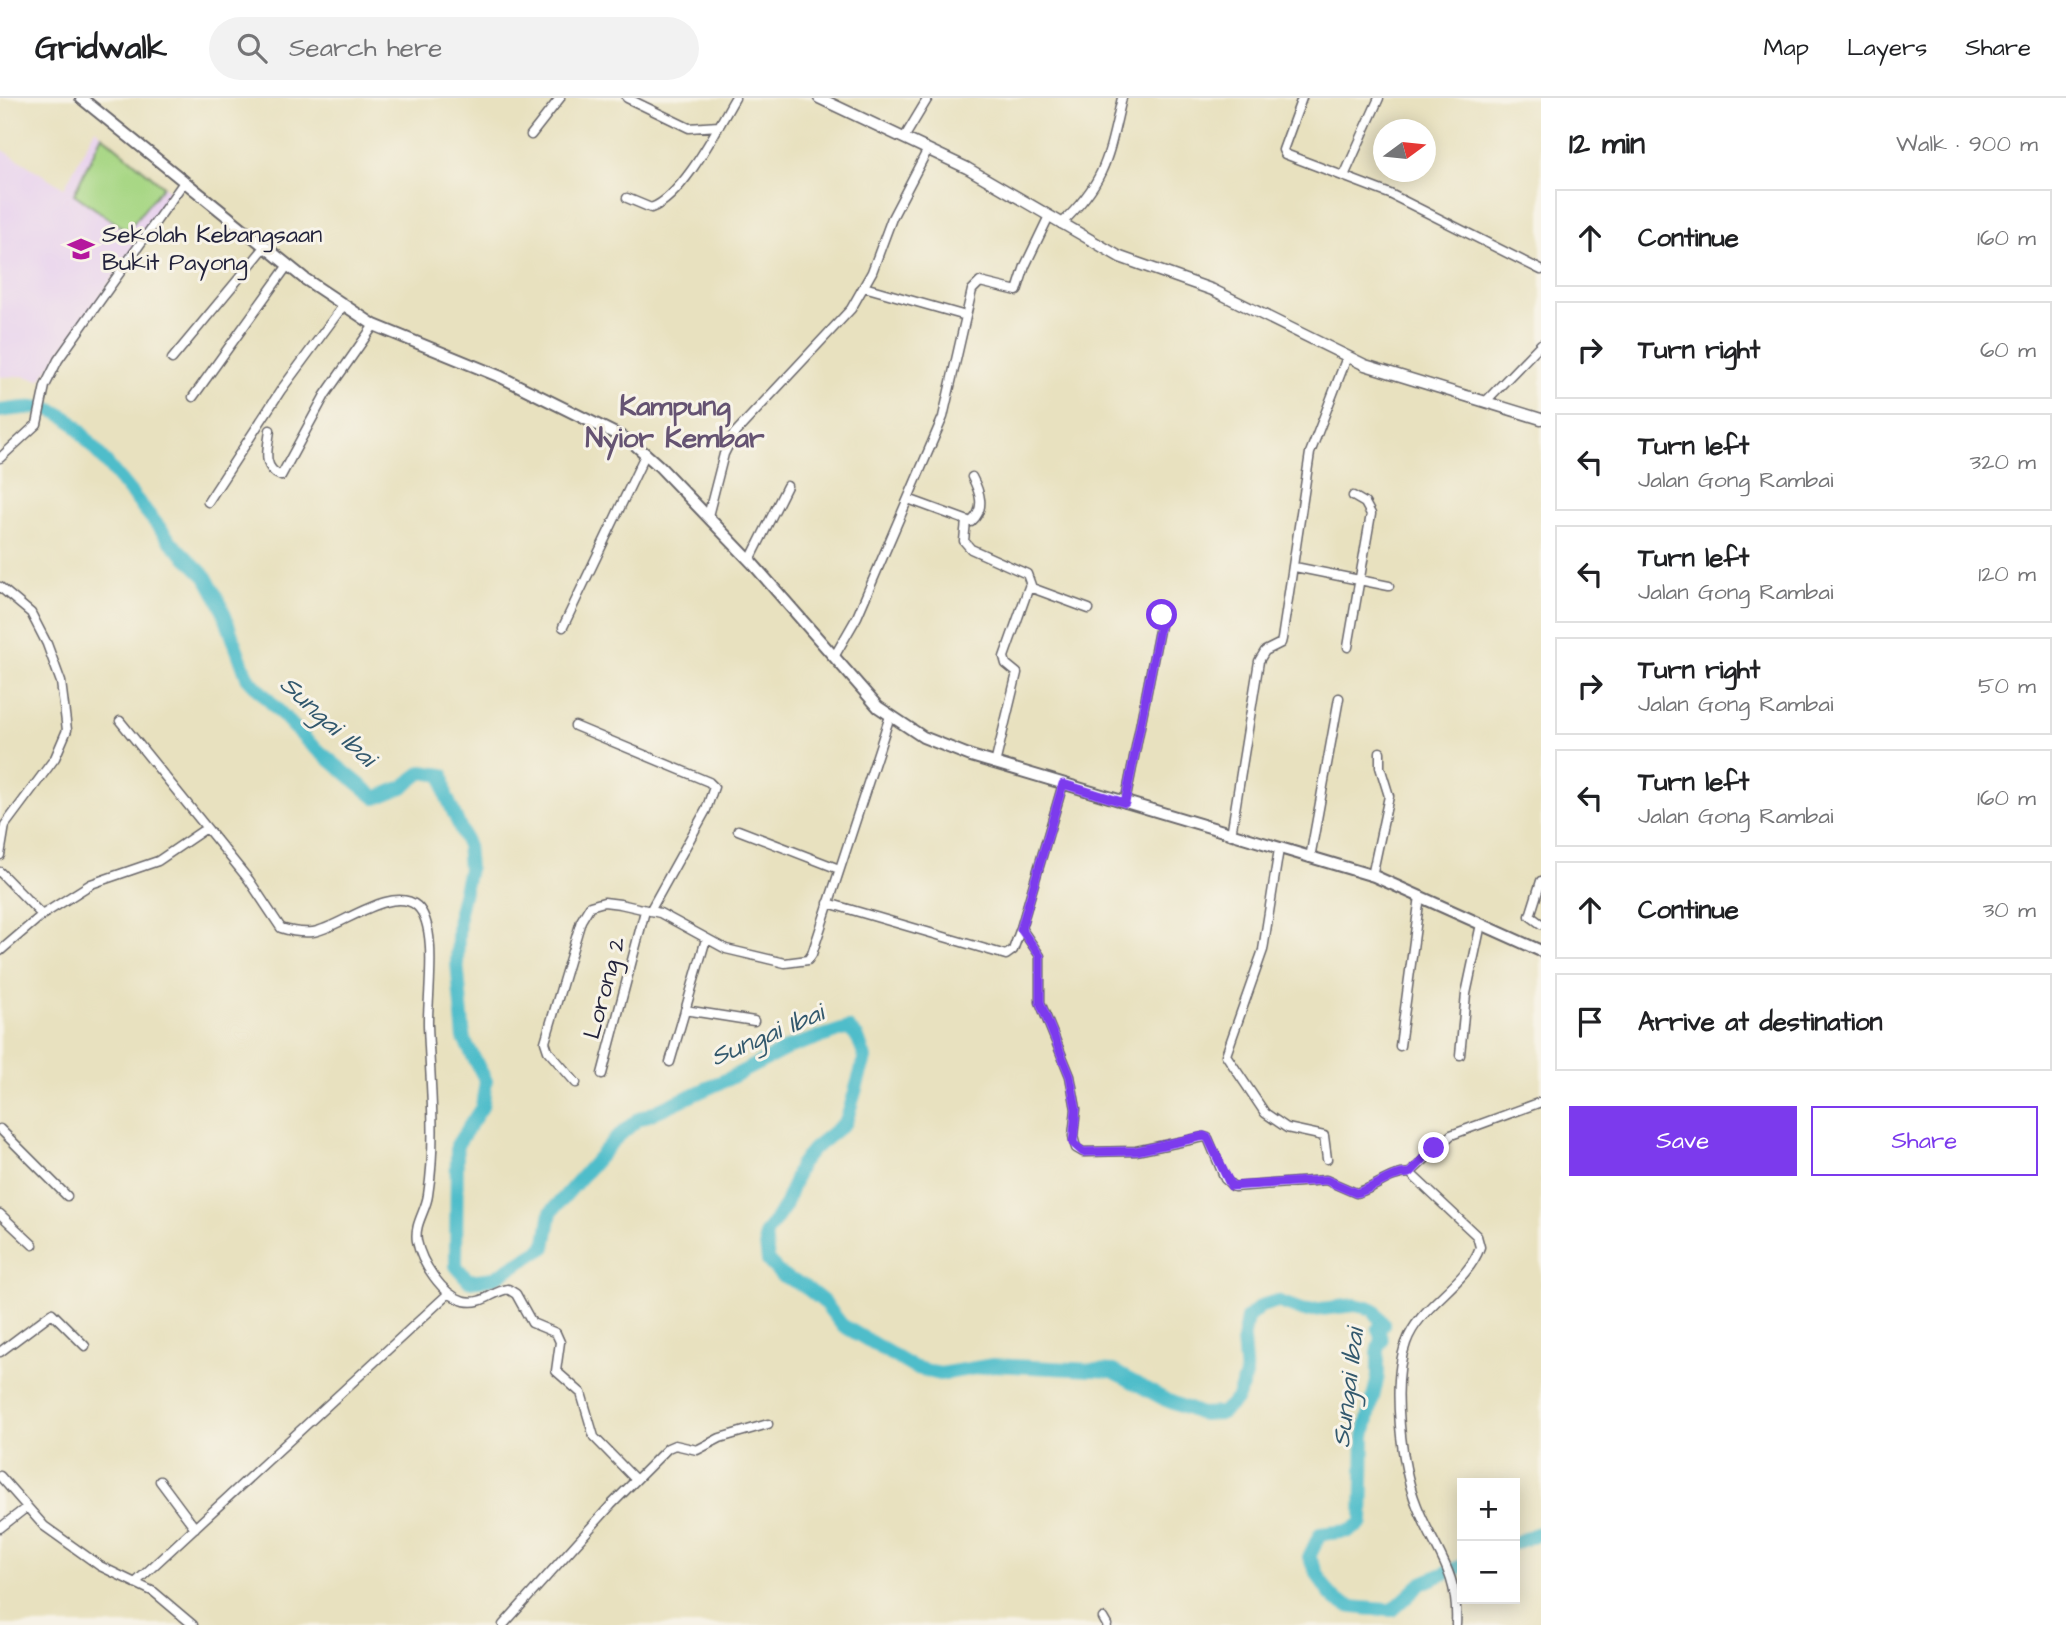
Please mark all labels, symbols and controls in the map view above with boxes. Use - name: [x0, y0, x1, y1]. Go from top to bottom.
- search box: [209, 17, 699, 80]
- text: Gridwalk: [35, 25, 167, 71]
- icon: search: [233, 29, 271, 67]
- text: Search here: [289, 30, 442, 66]
- text: Map: [1764, 31, 1809, 65]
- text: Layers: [1847, 31, 1927, 65]
- text: Share: [1965, 31, 2031, 65]
- north arrow: [1373, 119, 1436, 182]
- text: 12 min: [1569, 123, 1645, 165]
- text: Walk · 900 m: [1896, 128, 2038, 160]
- place label: Sekolah Kebangsaan Bukit Payong: [102, 218, 322, 281]
- icon: ahead: [1571, 219, 1609, 257]
- text: Continue: [1638, 220, 1739, 256]
- text: 160 m: [1977, 222, 2036, 254]
- school or university icon: Sekolah Kebangsaan Bukit Payong: [66, 234, 96, 264]
- icon: right: [1571, 331, 1609, 369]
- text: Turn right: [1638, 332, 1760, 368]
- text: 60 m: [1980, 334, 2036, 366]
- district label: Kampung Nyior Kembar: [586, 387, 765, 461]
- text: Turn left: [1638, 428, 1749, 464]
- icon: left: [1571, 443, 1609, 481]
- text: 320 m: [1970, 446, 2036, 478]
- text: Jalan Gong Rambai: [1638, 464, 1833, 496]
- text: Turn left: [1638, 540, 1749, 576]
- icon: left: [1571, 555, 1609, 593]
- text: 120 m: [1978, 558, 2036, 590]
- text: Jalan Gong Rambai: [1638, 576, 1833, 608]
- route start: [1146, 599, 1177, 630]
- text: Turn right: [1638, 652, 1760, 688]
- water label: Sungai Ibai: [271, 667, 386, 778]
- icon: right: [1571, 667, 1609, 705]
- text: 50 m: [1978, 670, 2036, 702]
- text: Jalan Gong Rambai: [1638, 688, 1833, 720]
- text: Turn left: [1638, 764, 1749, 800]
- icon: left: [1571, 779, 1609, 817]
- text: 160 m: [1977, 782, 2036, 814]
- text: Jalan Gong Rambai: [1638, 800, 1833, 832]
- icon: ahead: [1571, 891, 1609, 929]
- text: Continue: [1638, 892, 1739, 928]
- text: 30 m: [1983, 894, 2036, 926]
- street label: Lorong 2: [575, 933, 636, 1043]
- water label: Sungai Ibai: [705, 994, 832, 1076]
- icon: arrive: [1571, 1003, 1609, 1041]
- text: Arrive at destination: [1638, 1004, 1883, 1040]
- button: Save: [1569, 1106, 1797, 1176]
- button: Share: [1811, 1106, 2038, 1176]
- route end: [1418, 1132, 1449, 1163]
- water label: Sungai Ibai: [1323, 1323, 1375, 1450]
- map controls: [1457, 1478, 1520, 1604]
- button: +: [1457, 1478, 1520, 1541]
- button: −: [1457, 1541, 1520, 1604]

